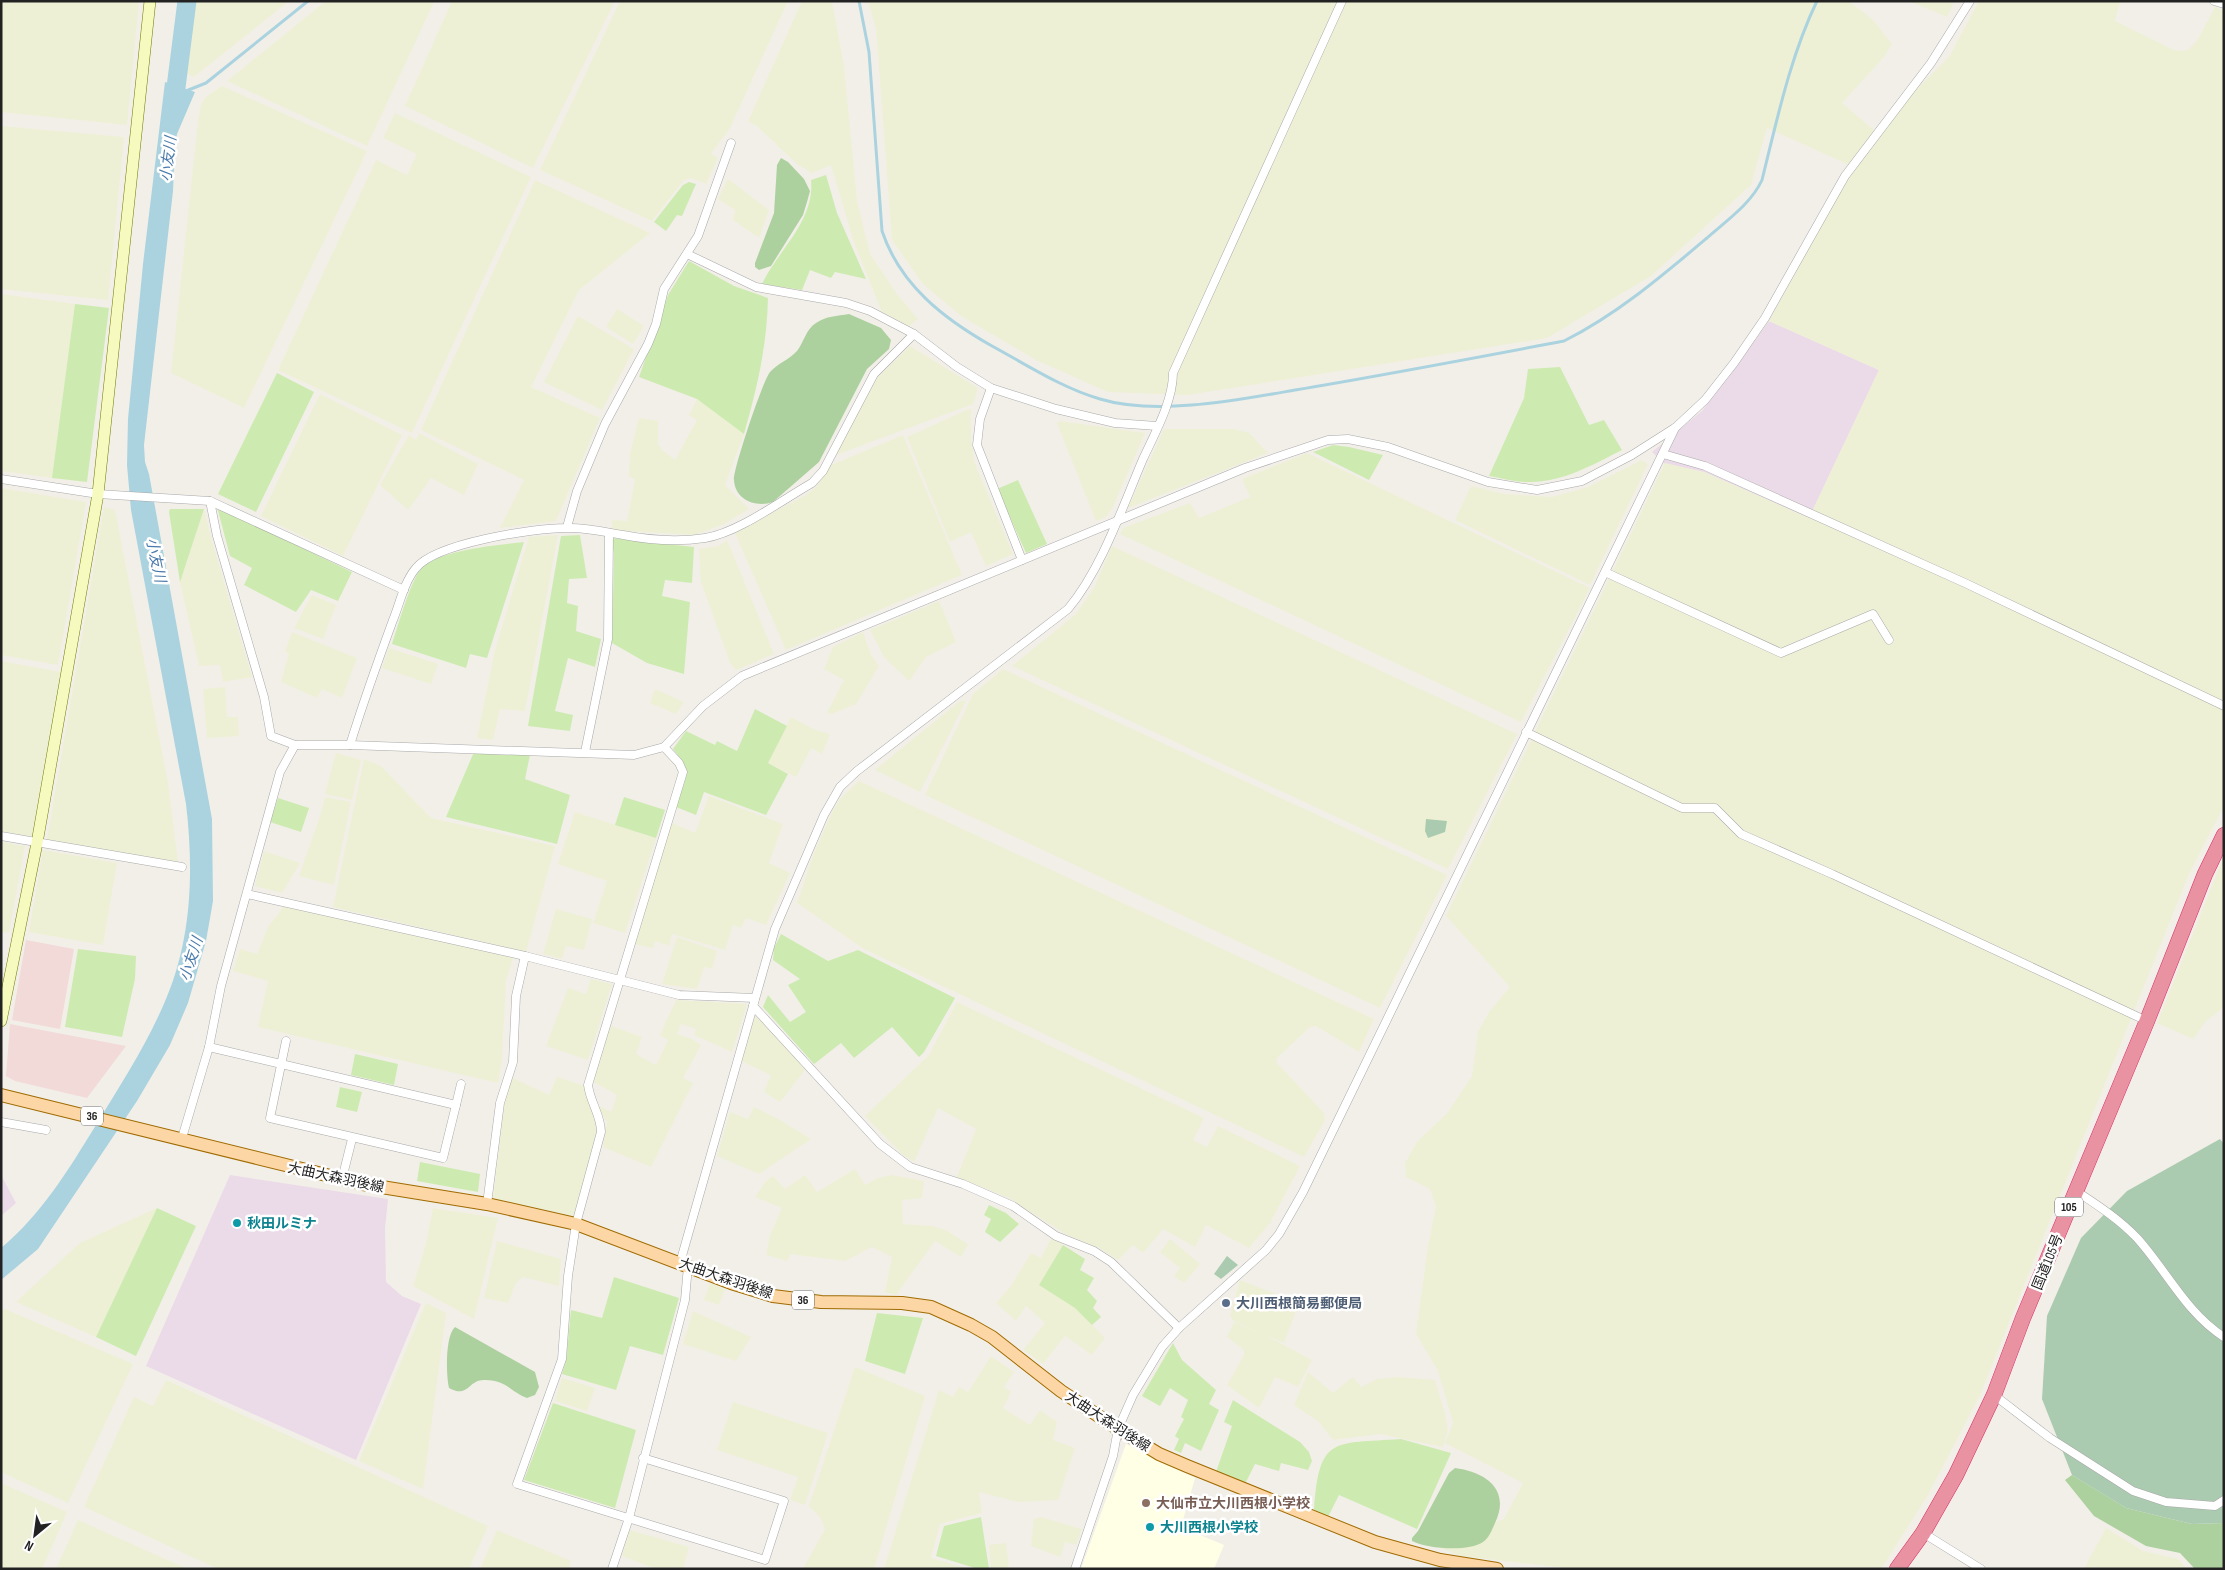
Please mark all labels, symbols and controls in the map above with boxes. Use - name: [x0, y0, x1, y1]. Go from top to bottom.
- water label: 小友川: [156, 134, 181, 183]
- water label: 小友川: [142, 536, 170, 586]
- water label: 小友川: [175, 933, 208, 983]
- road number: 36: [81, 1106, 103, 1126]
- street label: 大曲大森羽後線: [286, 1159, 386, 1196]
- road number: 105: [2055, 1198, 2083, 1216]
- place label: 秋田ルミナ: [247, 1215, 317, 1232]
- marker: 秋田ルミナ: [231, 1217, 243, 1229]
- street label: 国道105号: [2029, 1232, 2066, 1293]
- street label: 大曲大森羽後線: [677, 1254, 775, 1302]
- road number: 36: [792, 1290, 814, 1310]
- place label: 大川西根簡易郵便局: [1236, 1295, 1362, 1312]
- marker: 大川西根簡易郵便局: [1220, 1297, 1232, 1309]
- street label: 大曲大森羽後線: [1062, 1388, 1153, 1455]
- place label: 大仙市立大川西根小学校: [1156, 1495, 1310, 1512]
- marker: 大仙市立大川西根小学校: [1140, 1497, 1152, 1509]
- north arrow: [10, 1510, 60, 1560]
- place label: 大川西根小学校: [1160, 1519, 1258, 1536]
- marker: 大川西根小学校: [1144, 1521, 1156, 1533]
- text: N: [22, 1537, 36, 1555]

